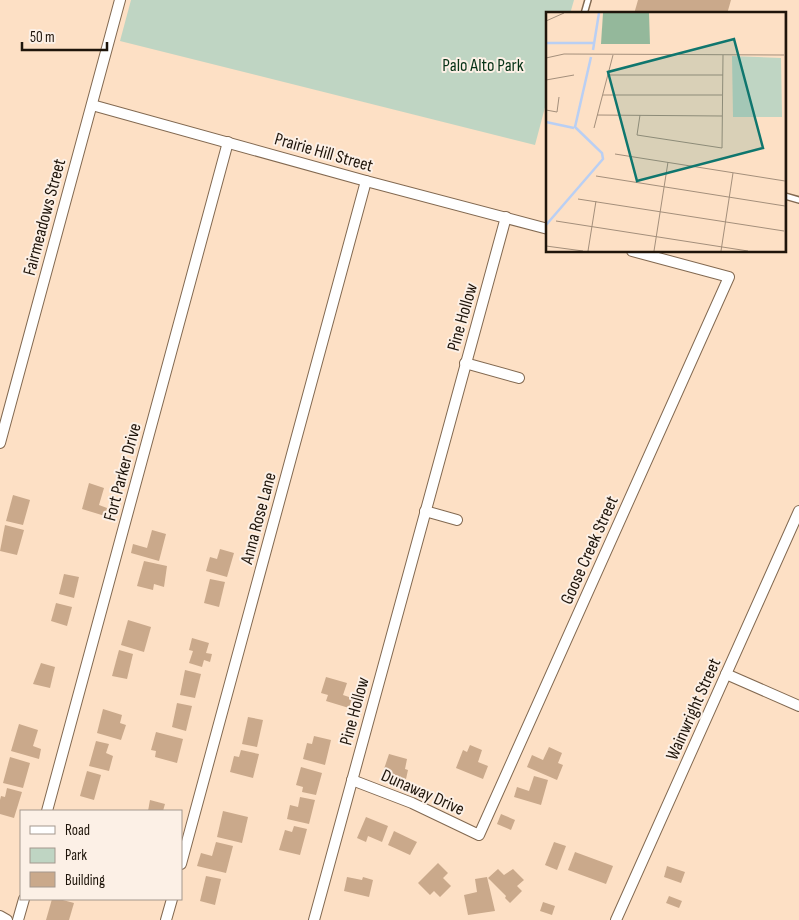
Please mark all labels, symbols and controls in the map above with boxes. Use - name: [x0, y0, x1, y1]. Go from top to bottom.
- inset map: [546, 12, 786, 252]
- scale bar: [22, 20, 108, 52]
- text: 50 m: [30, 28, 55, 47]
- park label: Palo Alto Park: [442, 55, 524, 76]
- street label: Prairie Hill Street: [272, 128, 376, 177]
- street label: Fairmeadows Street: [19, 156, 70, 278]
- street label: Pine Hollow: [443, 281, 482, 353]
- street label: Fort Parker Drive: [99, 421, 146, 523]
- street label: Anna Rose Lane: [236, 470, 281, 567]
- street label: Goose Creek Street: [556, 492, 623, 608]
- street label: Wainwright Street: [662, 655, 725, 763]
- street label: Pine Hollow: [335, 675, 374, 747]
- street label: Dunaway Drive: [378, 765, 468, 820]
- legend: [20, 810, 182, 900]
- text: Road: [65, 821, 90, 840]
- text: Park: [65, 846, 87, 865]
- text: Building: [65, 871, 105, 890]

